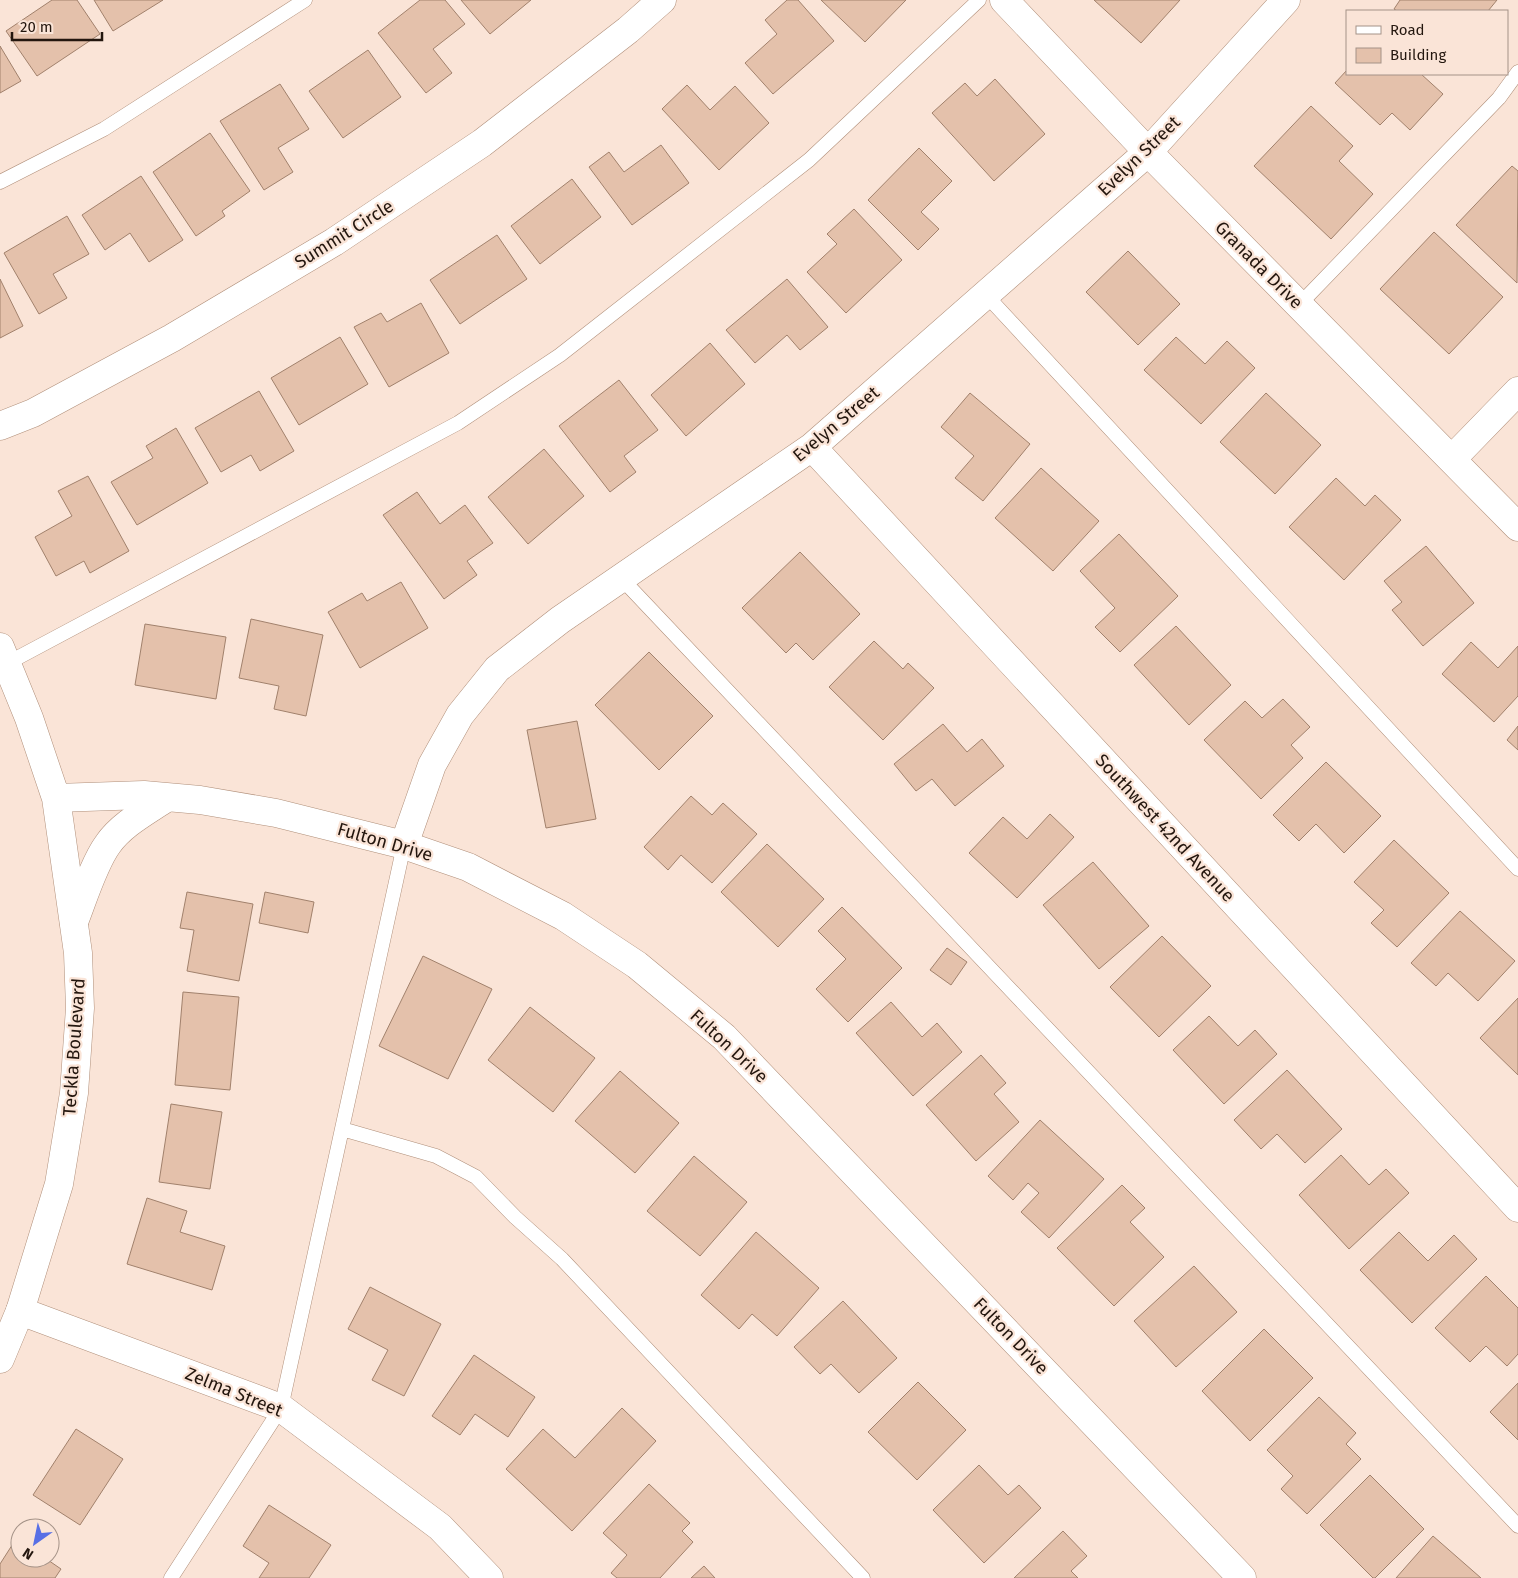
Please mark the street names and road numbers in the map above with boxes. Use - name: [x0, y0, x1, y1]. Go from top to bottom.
- street label: Evelyn Street: [1093, 111, 1185, 201]
- street label: Summit Circle: [290, 195, 398, 273]
- street label: Granada Drive: [1210, 216, 1308, 314]
- street label: Evelyn Street: [788, 381, 884, 466]
- street label: Southwest 42nd Avenue: [1091, 749, 1239, 907]
- street label: Fulton Drive: [335, 818, 435, 866]
- street label: Teckla Boulevard: [58, 977, 90, 1117]
- street label: Fulton Drive: [686, 1004, 772, 1088]
- street label: Fulton Drive: [969, 1293, 1053, 1379]
- street label: Zelma Street: [182, 1363, 286, 1422]

